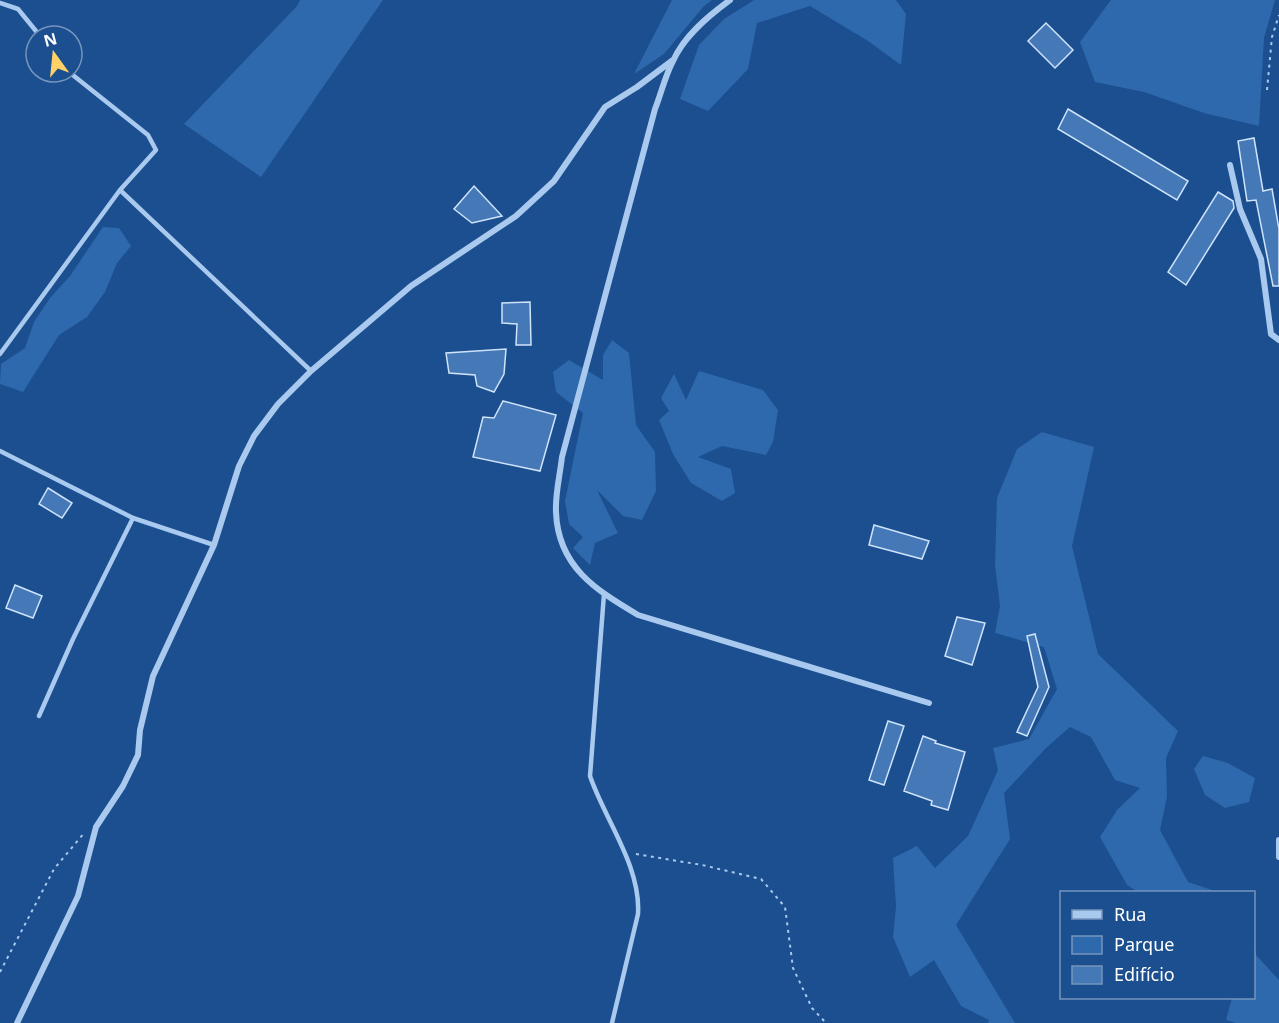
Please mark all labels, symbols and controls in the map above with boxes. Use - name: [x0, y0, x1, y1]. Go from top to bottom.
- north arrow: [24, 24, 84, 84]
- text: N: [41, 27, 59, 52]
- legend: [1060, 891, 1255, 999]
- text: Rua: [1114, 902, 1146, 926]
- text: Parque: [1114, 932, 1174, 956]
- text: Edifício: [1114, 962, 1175, 986]

